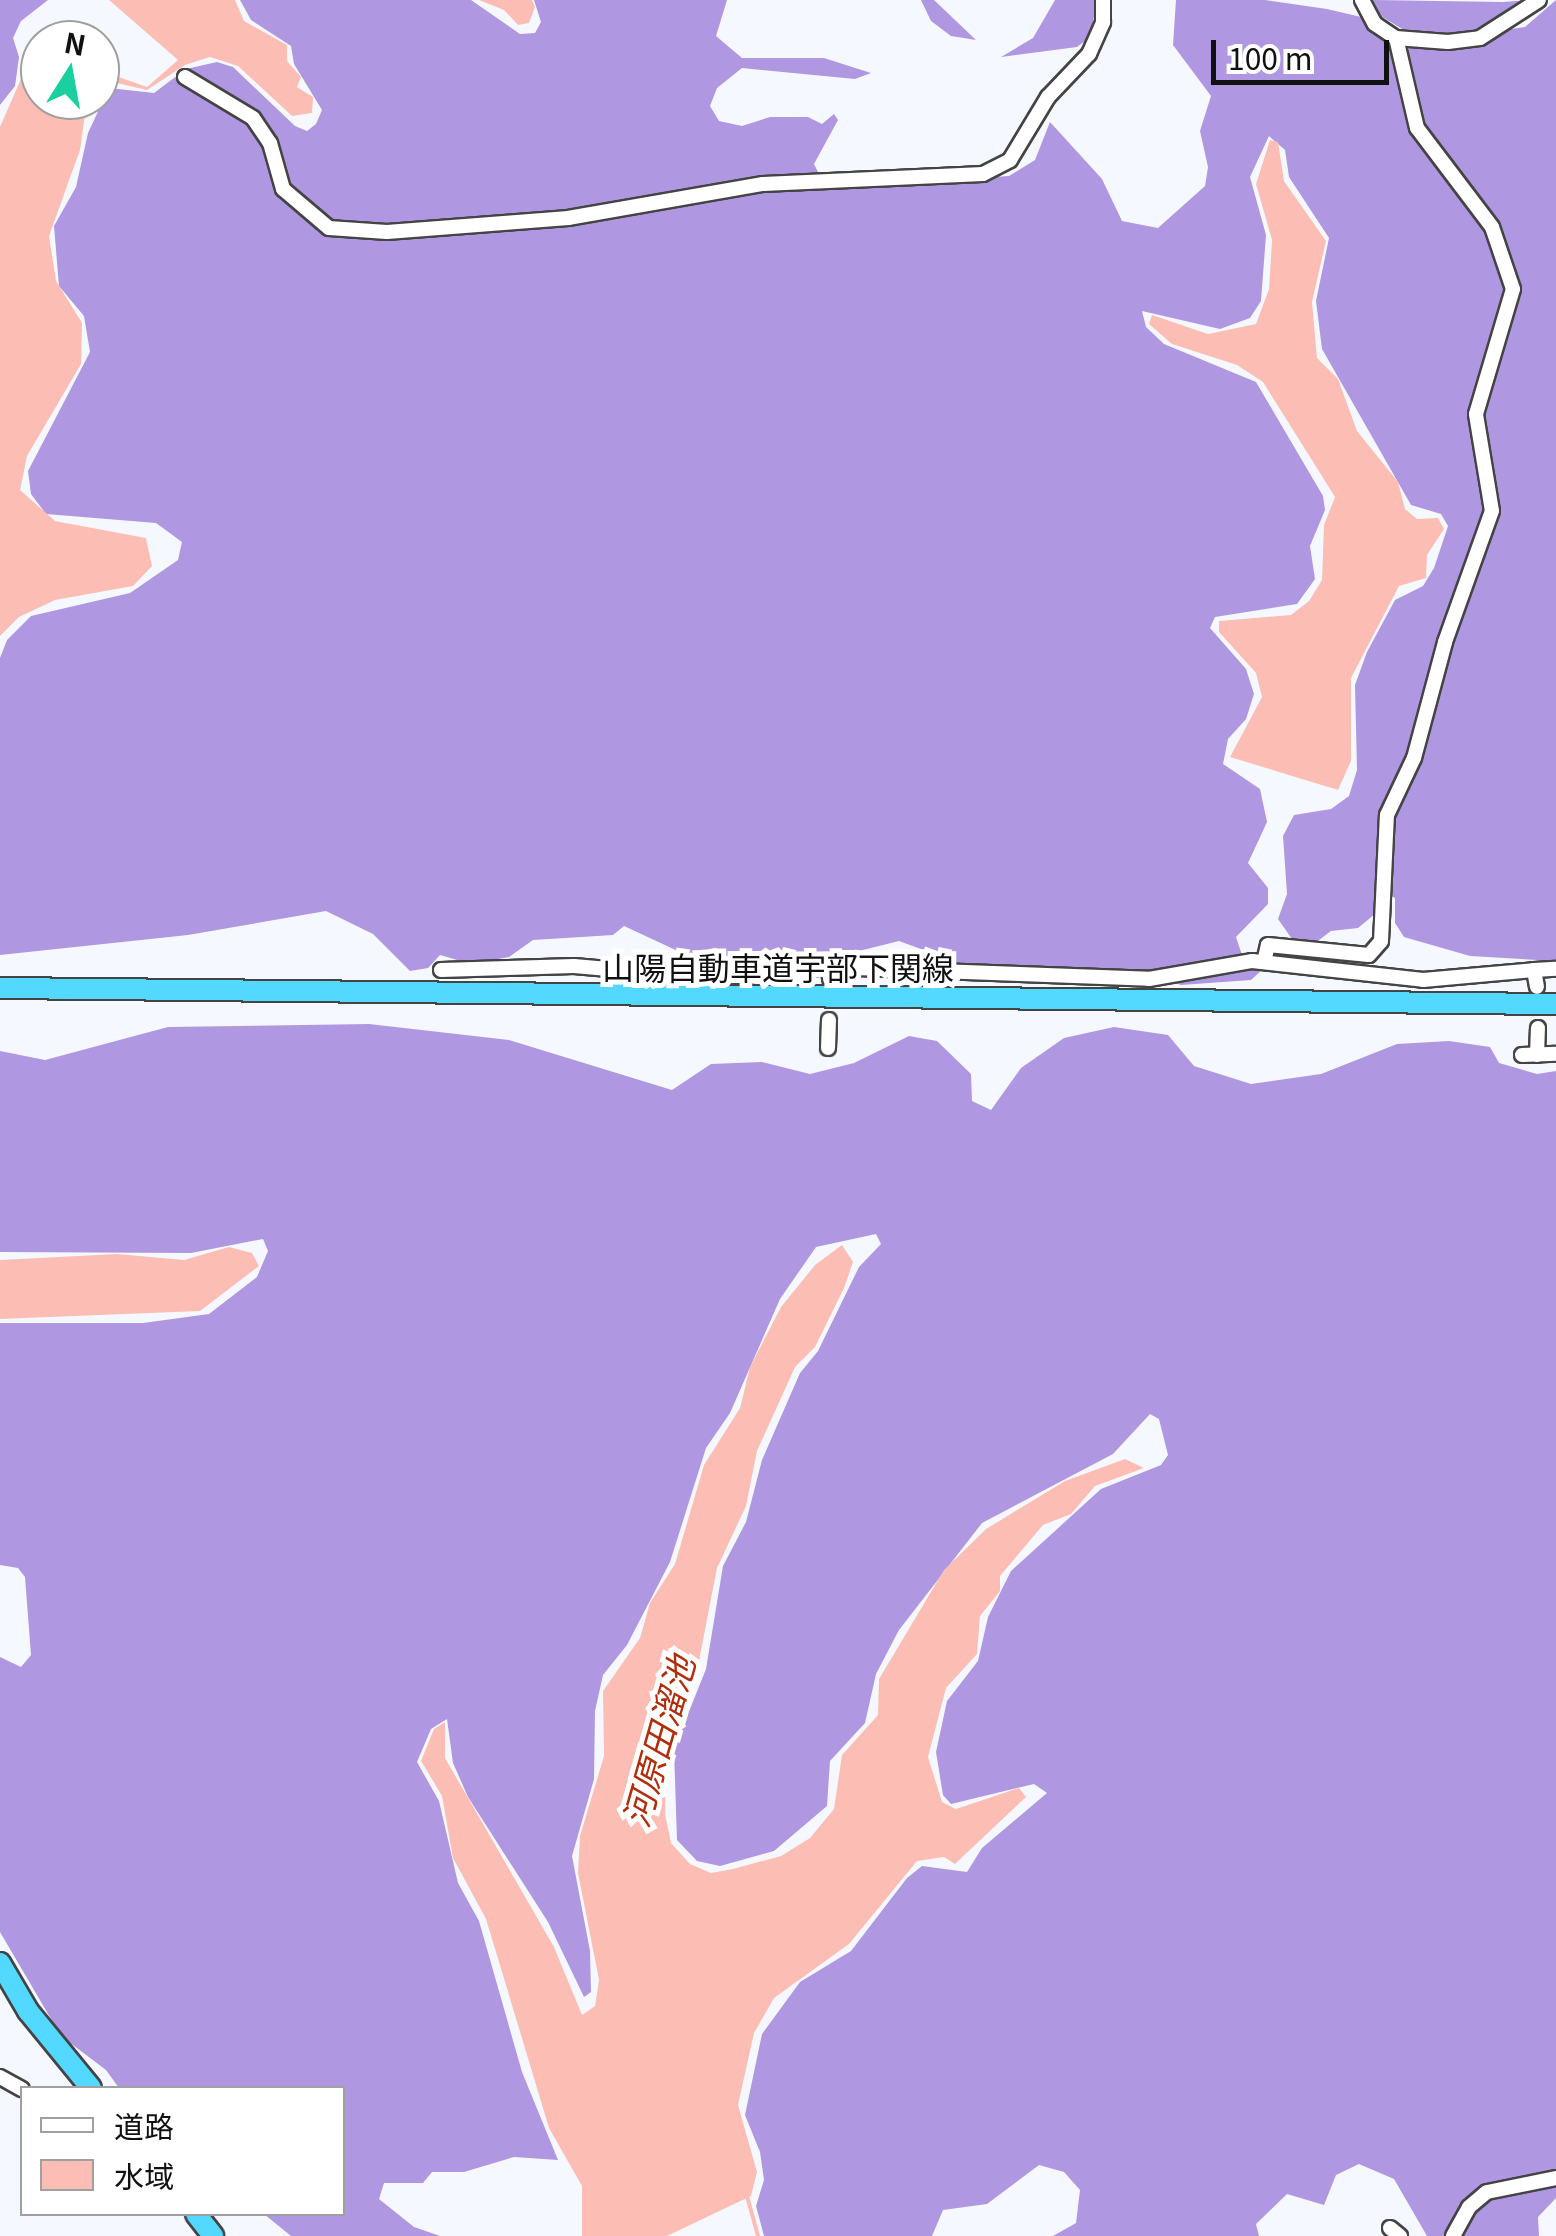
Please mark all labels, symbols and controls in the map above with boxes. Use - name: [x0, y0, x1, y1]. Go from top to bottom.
- north arrow: [20, 20, 120, 120]
- scale bar: [1216, 20, 1394, 82]
- text: N: [61, 21, 89, 64]
- text: 100 m: [1228, 35, 1312, 79]
- street label: 山陽自動車道宇部下関線: [602, 947, 954, 985]
- water label: 河原田溜池: [613, 1651, 701, 1831]
- legend: [20, 2086, 345, 2216]
- text: 道路: [114, 2103, 174, 2147]
- text: 水域: [114, 2153, 174, 2197]

